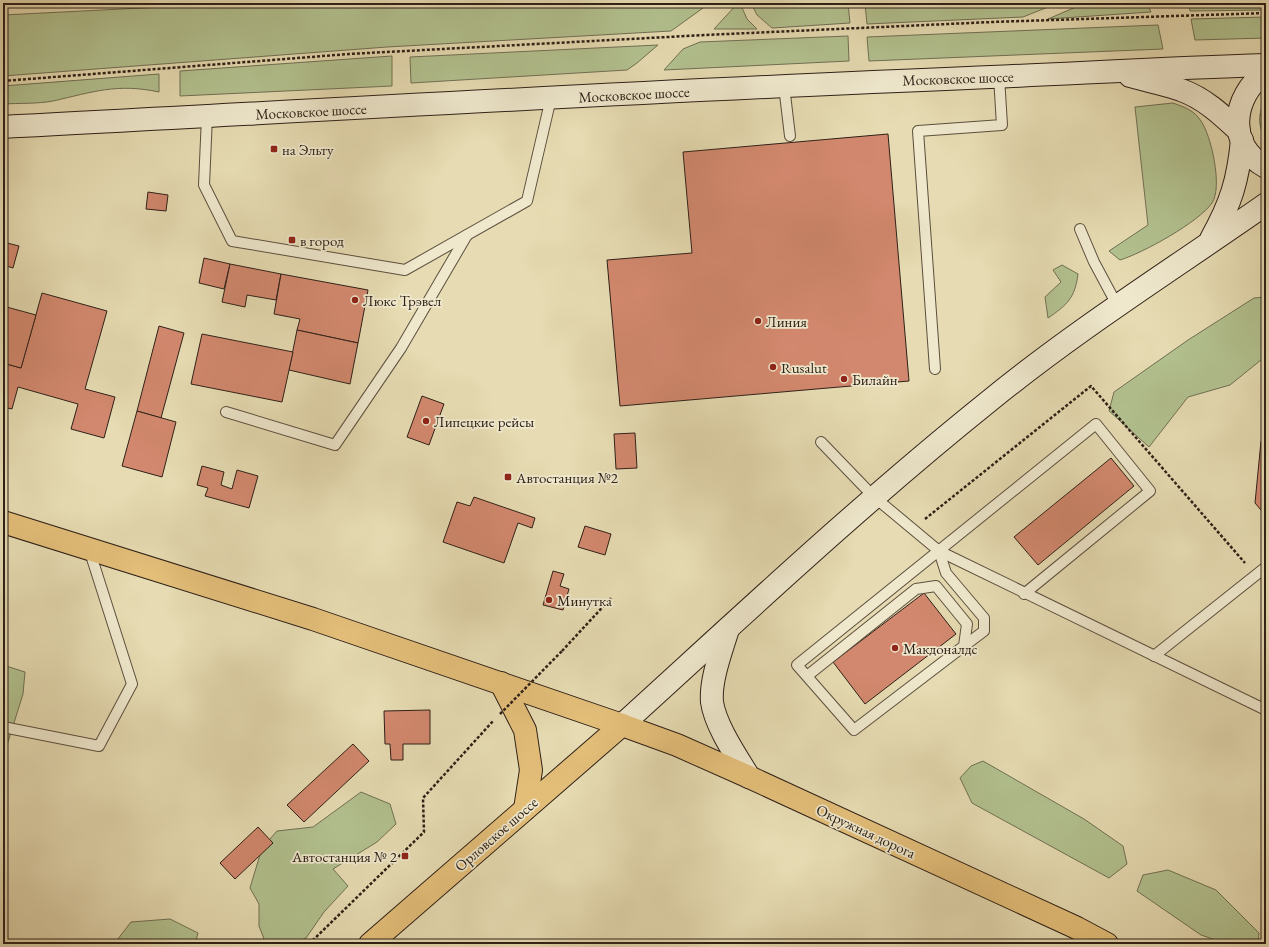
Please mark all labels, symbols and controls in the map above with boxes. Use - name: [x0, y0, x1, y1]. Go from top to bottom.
- street label: Московское шоссе: [902, 67, 1014, 89]
- street label: Московское шоссе: [578, 82, 690, 106]
- street label: Московское шоссе: [255, 99, 367, 123]
- place label: на Эльту: [282, 140, 334, 159]
- marker: на Эльту: [269, 144, 279, 154]
- place label: в город: [300, 231, 344, 250]
- marker: в город: [287, 235, 297, 245]
- place label: Люкс Трэвел: [363, 291, 441, 310]
- marker: Люкс Трэвел: [350, 295, 360, 305]
- place label: Линия: [766, 312, 807, 331]
- marker: Линия: [753, 316, 763, 326]
- place label: Rusalut: [781, 358, 827, 377]
- marker: Rusalut: [768, 362, 778, 372]
- place label: Билайн: [852, 370, 898, 389]
- marker: Билайн: [839, 374, 849, 384]
- place label: Липецкие рейсы: [434, 412, 534, 431]
- marker: Липецкие рейсы: [421, 416, 431, 426]
- place label: Автостанция №2: [515, 468, 619, 487]
- marker: Автостанция №2: [503, 472, 513, 482]
- place label: Минутка: [557, 591, 612, 610]
- marker: Минутка: [544, 595, 554, 605]
- place label: Макдоналдс: [903, 639, 978, 658]
- marker: Макдоналдс: [890, 643, 900, 653]
- street label: Орловское шоссе: [450, 793, 542, 875]
- street label: Окружная дорога: [813, 800, 919, 862]
- place label: Автостанция № 2: [291, 847, 398, 866]
- marker: Автостанция № 2: [400, 851, 410, 861]

